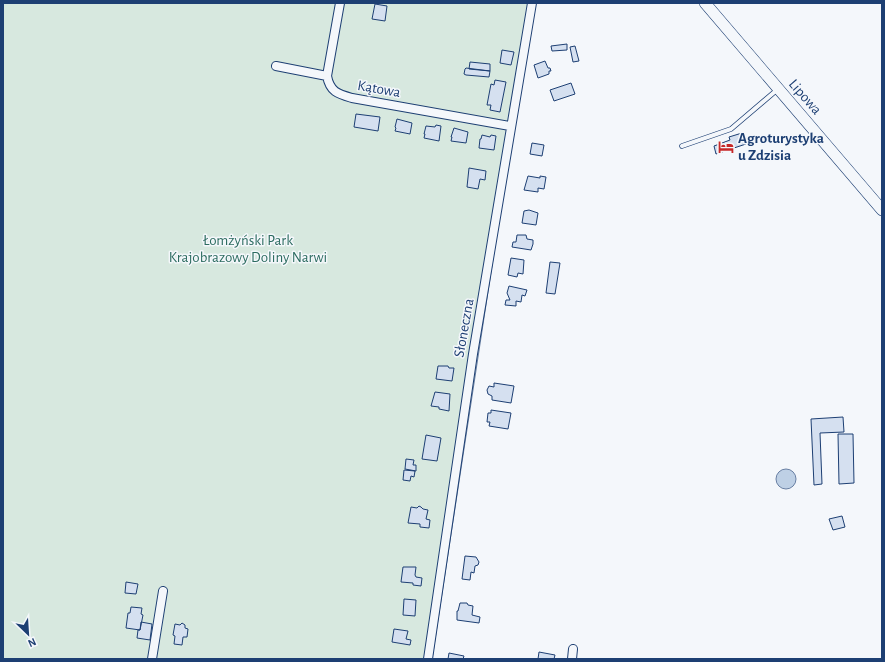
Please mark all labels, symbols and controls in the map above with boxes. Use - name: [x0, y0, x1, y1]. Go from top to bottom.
- street label: Lipowa: [786, 76, 824, 118]
- street label: Kątowa: [356, 78, 402, 100]
- place label: Agroturystyka u Zdzisia: [738, 131, 824, 163]
- hotel icon: Agroturystyka u Zdzisia: [717, 138, 735, 156]
- park label: Łomżyński Park Krajobrazowy Doliny Narwi: [169, 233, 327, 265]
- street label: Słoneczna: [451, 297, 477, 359]
- north arrow: [8, 614, 48, 654]
- text: N: [26, 636, 38, 649]

